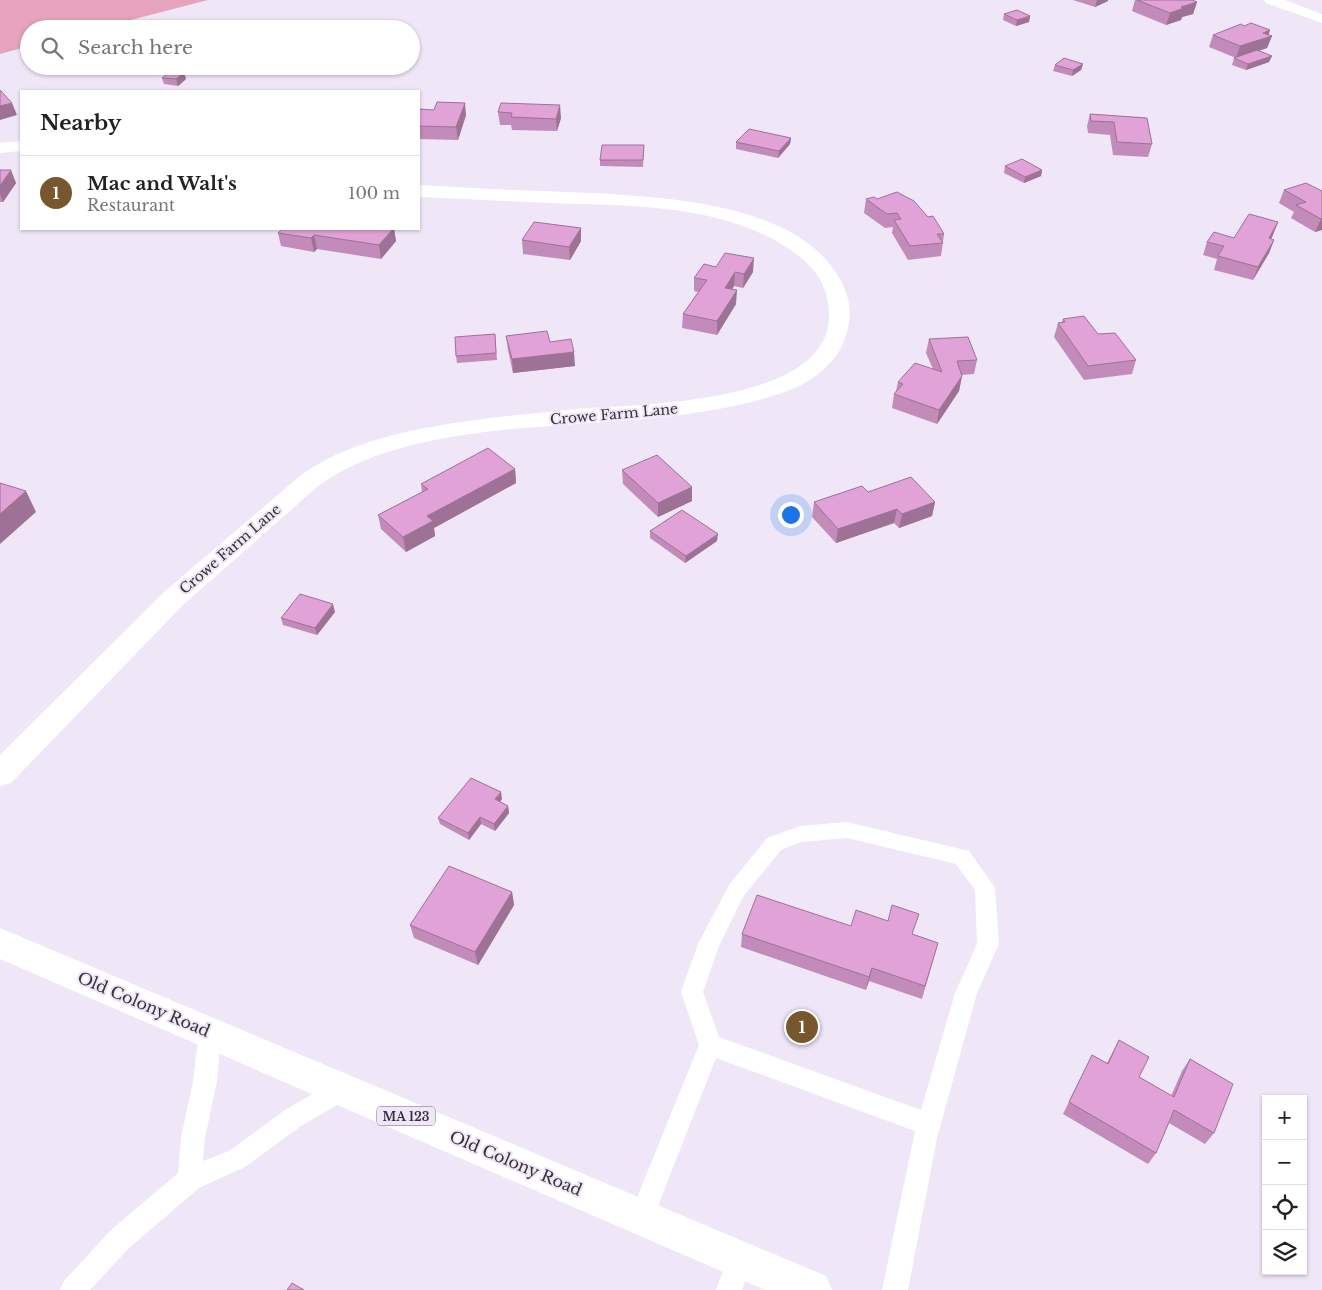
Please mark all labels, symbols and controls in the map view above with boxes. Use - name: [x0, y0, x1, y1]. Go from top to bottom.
- search box: [20, 20, 420, 75]
- icon: search: [38, 34, 66, 62]
- text: Search here: [78, 36, 193, 59]
- text: Nearby: [40, 110, 121, 136]
- text: Mac and Walt's: [87, 172, 237, 195]
- text: 1: [53, 183, 59, 203]
- text: 100 m: [348, 183, 400, 203]
- text: Restaurant: [87, 195, 175, 215]
- street label: Crowe Farm Lane: [549, 399, 679, 429]
- street label: Crowe Farm Lane: [176, 500, 284, 598]
- your location: [778, 502, 804, 528]
- street label: Old Colony Road: [75, 967, 213, 1041]
- pin: 1: [786, 1008, 818, 1046]
- map controls: [1262, 1095, 1307, 1275]
- button: +: [1262, 1095, 1307, 1140]
- road number: MA 123: [377, 1106, 435, 1126]
- street label: Old Colony Road: [447, 1126, 585, 1200]
- button: −: [1262, 1140, 1307, 1185]
- button: locate: [1262, 1185, 1307, 1230]
- button: layers: [1262, 1230, 1307, 1275]

